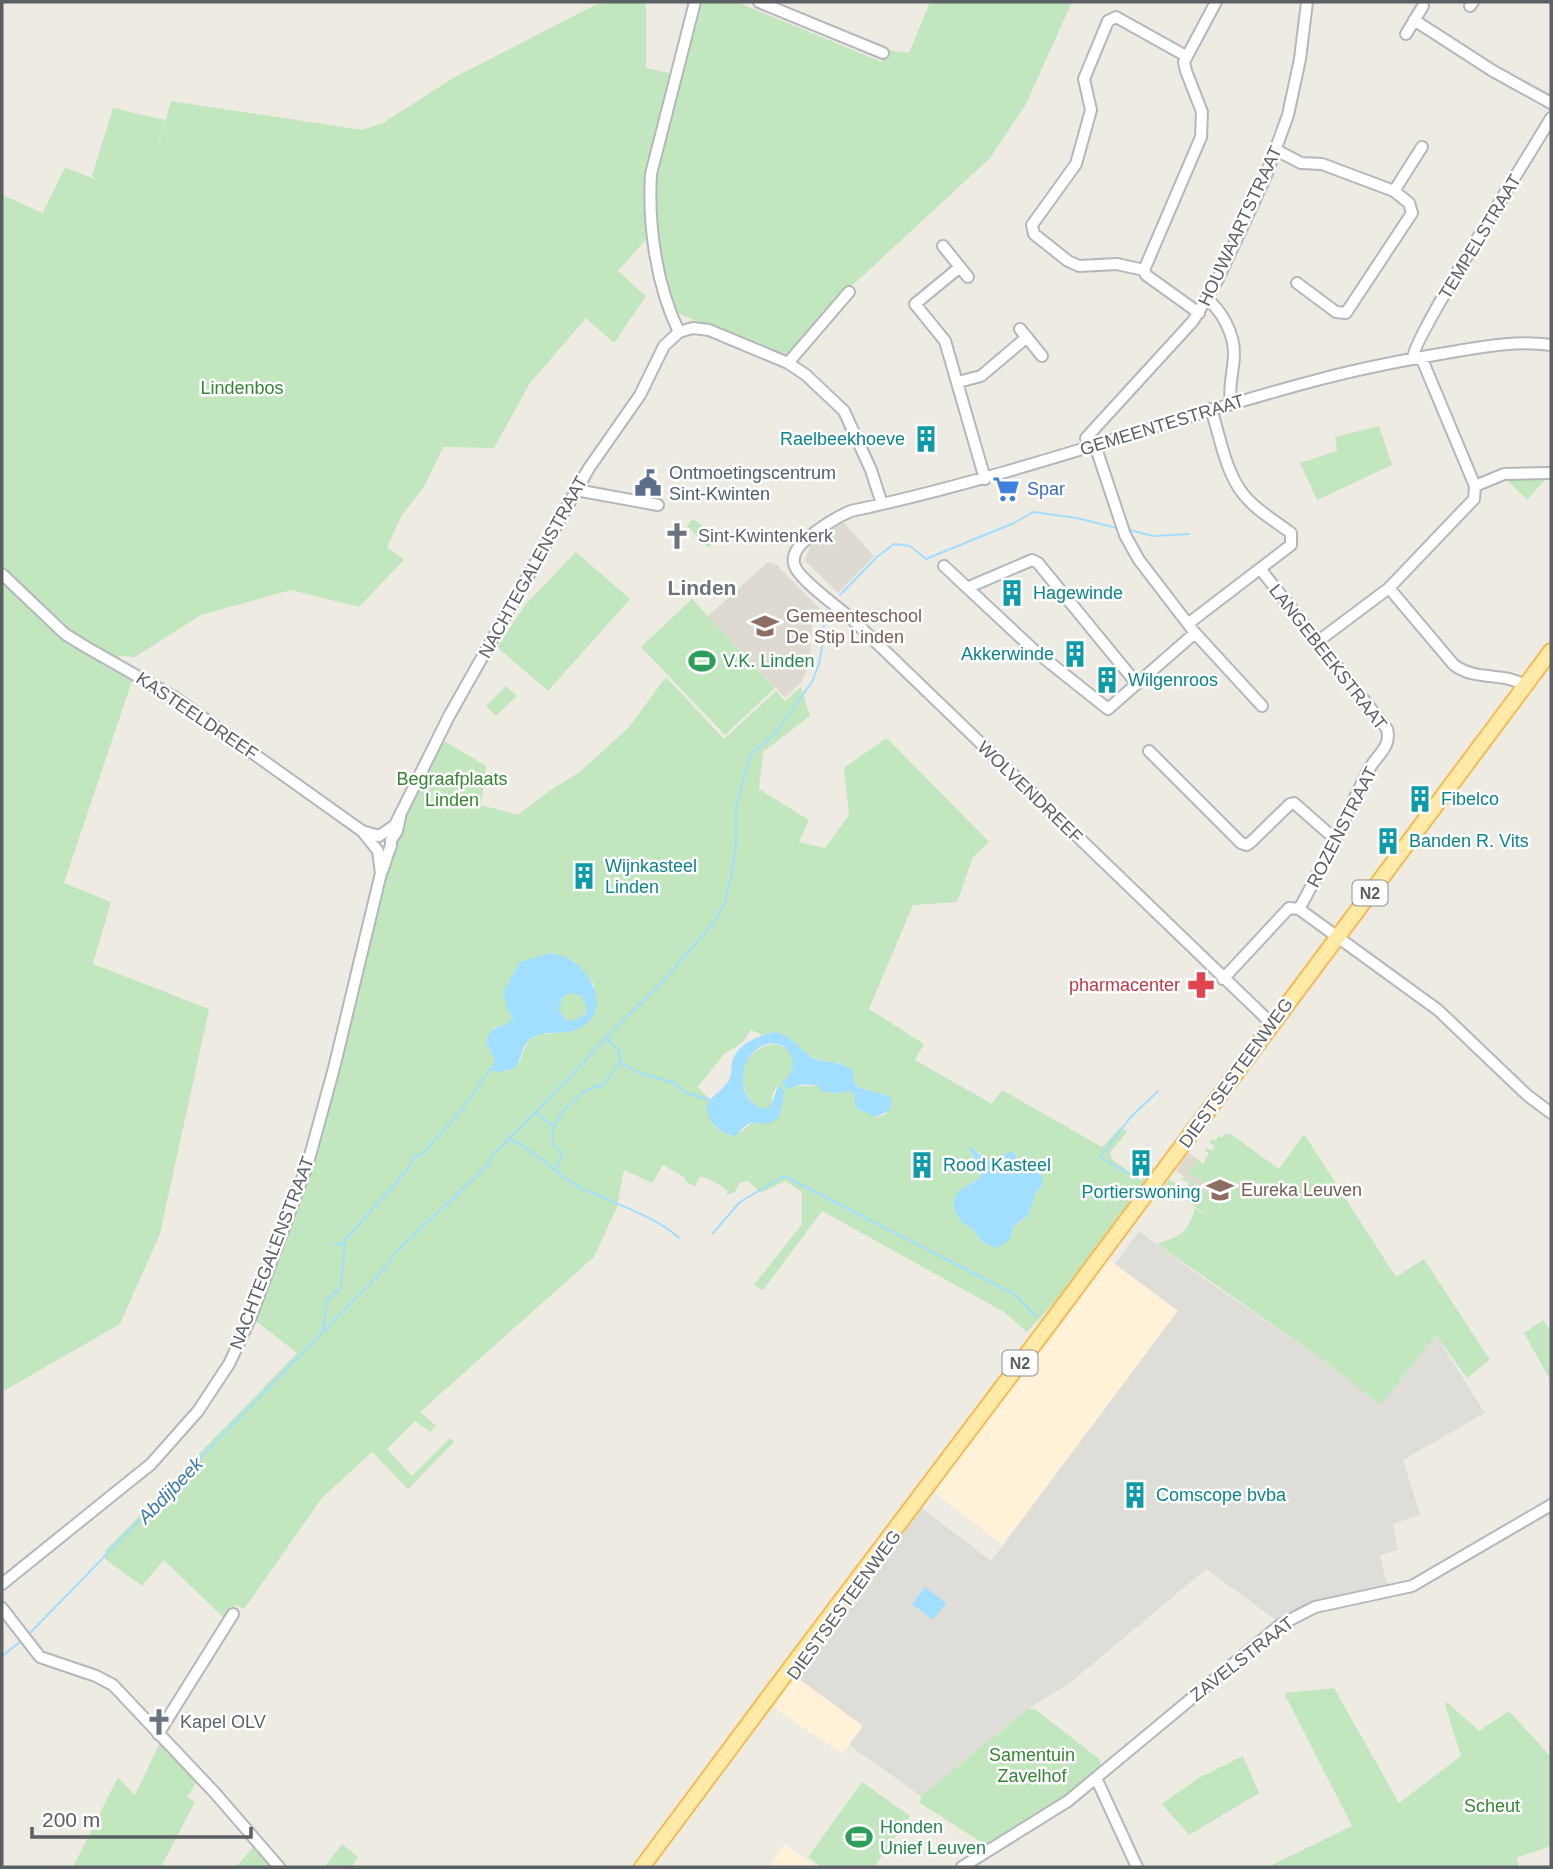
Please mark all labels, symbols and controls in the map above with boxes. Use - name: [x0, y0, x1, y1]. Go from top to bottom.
- street label: HOUWAARTSTRAAT: [1194, 143, 1286, 309]
- street label: TEMPELSTRAAT: [1435, 171, 1525, 303]
- park label: Lindenbos: [200, 378, 284, 398]
- street label: GEMEENTESTRAAT: [1077, 390, 1247, 460]
- building icon: Raelbeekhoeve: [911, 424, 941, 454]
- place label: Raelbeekhoeve: [780, 429, 905, 449]
- place label: Ontmoetingscentrum Sint-Kwinten: [669, 463, 836, 504]
- public building icon: Ontmoetingscentrum Sint-Kwinten: [633, 468, 663, 498]
- street label: NACHTEGALENSTRAAT: [475, 473, 591, 661]
- supermarket icon: Spar: [991, 474, 1021, 504]
- place label: Spar: [1027, 479, 1065, 499]
- church icon: Sint-Kwintenkerk: [662, 521, 692, 551]
- place label: Sint-Kwintenkerk: [698, 526, 834, 546]
- district label: Linden: [668, 576, 736, 599]
- building icon: Hagewinde: [997, 578, 1027, 608]
- street label: LANGEBEEKSTRAAT: [1265, 580, 1391, 734]
- place label: Hagewinde: [1033, 583, 1123, 603]
- place label: Gemeenteschool De Stip Linden: [786, 606, 922, 647]
- school or university icon: Gemeenteschool De Stip Linden: [750, 611, 780, 641]
- building icon: Akkerwinde: [1060, 639, 1090, 669]
- place label: Akkerwinde: [961, 644, 1054, 664]
- sports icon: V.K. Linden: [687, 646, 717, 676]
- place label: V.K. Linden: [723, 651, 814, 671]
- building icon: Wilgenroos: [1092, 665, 1122, 695]
- street label: KASTEELDREEF: [133, 668, 261, 764]
- place label: Wilgenroos: [1128, 670, 1218, 690]
- street label: WOLVENDREEF: [974, 737, 1086, 847]
- street label: ROZENSTRAAT: [1303, 763, 1381, 891]
- park label: Begraafplaats Linden: [396, 769, 508, 810]
- building icon: Fibelco: [1405, 784, 1435, 814]
- place label: Fibelco: [1441, 789, 1499, 809]
- building icon: Banden R. Vits: [1373, 826, 1403, 856]
- place label: Banden R. Vits: [1409, 831, 1529, 851]
- place label: Wijnkasteel Linden: [605, 856, 697, 897]
- building icon: Wijnkasteel Linden: [569, 861, 599, 891]
- road number: N2: [1352, 880, 1388, 906]
- pharmacy icon: pharmacenter: [1186, 970, 1216, 1000]
- place label: pharmacenter: [1069, 975, 1180, 995]
- street label: DIESTSESTEENWEG: [1175, 994, 1297, 1152]
- building icon: Portierswoning: [1126, 1148, 1156, 1178]
- building icon: Rood Kasteel: [907, 1150, 937, 1180]
- street label: NACHTEGALENSTRAAT: [226, 1154, 318, 1352]
- place label: Rood Kasteel: [943, 1155, 1051, 1175]
- school or university icon: Eureka Leuven: [1205, 1175, 1235, 1205]
- place label: Eureka Leuven: [1241, 1180, 1362, 1200]
- place label: Portierswoning: [1081, 1182, 1201, 1202]
- road number: N2: [1002, 1350, 1038, 1376]
- water label: Abdijbeek: [133, 1452, 208, 1528]
- building icon: Comscope bvba: [1120, 1480, 1150, 1510]
- place label: Comscope bvba: [1156, 1485, 1287, 1505]
- street label: DIESTSESTEENWEG: [783, 1526, 905, 1684]
- street label: ZAVELSTRAAT: [1186, 1613, 1298, 1705]
- church icon: Kapel OLV: [144, 1707, 174, 1737]
- place label: Kapel OLV: [180, 1712, 266, 1732]
- park label: Samentuin Zavelhof: [989, 1745, 1075, 1786]
- scale bar: [32, 1796, 250, 1840]
- park label: Scheut: [1464, 1796, 1520, 1816]
- text: 200 m: [42, 1808, 100, 1831]
- place label: Honden Unief Leuven: [880, 1817, 986, 1858]
- sports icon: Honden Unief Leuven: [844, 1822, 874, 1852]

